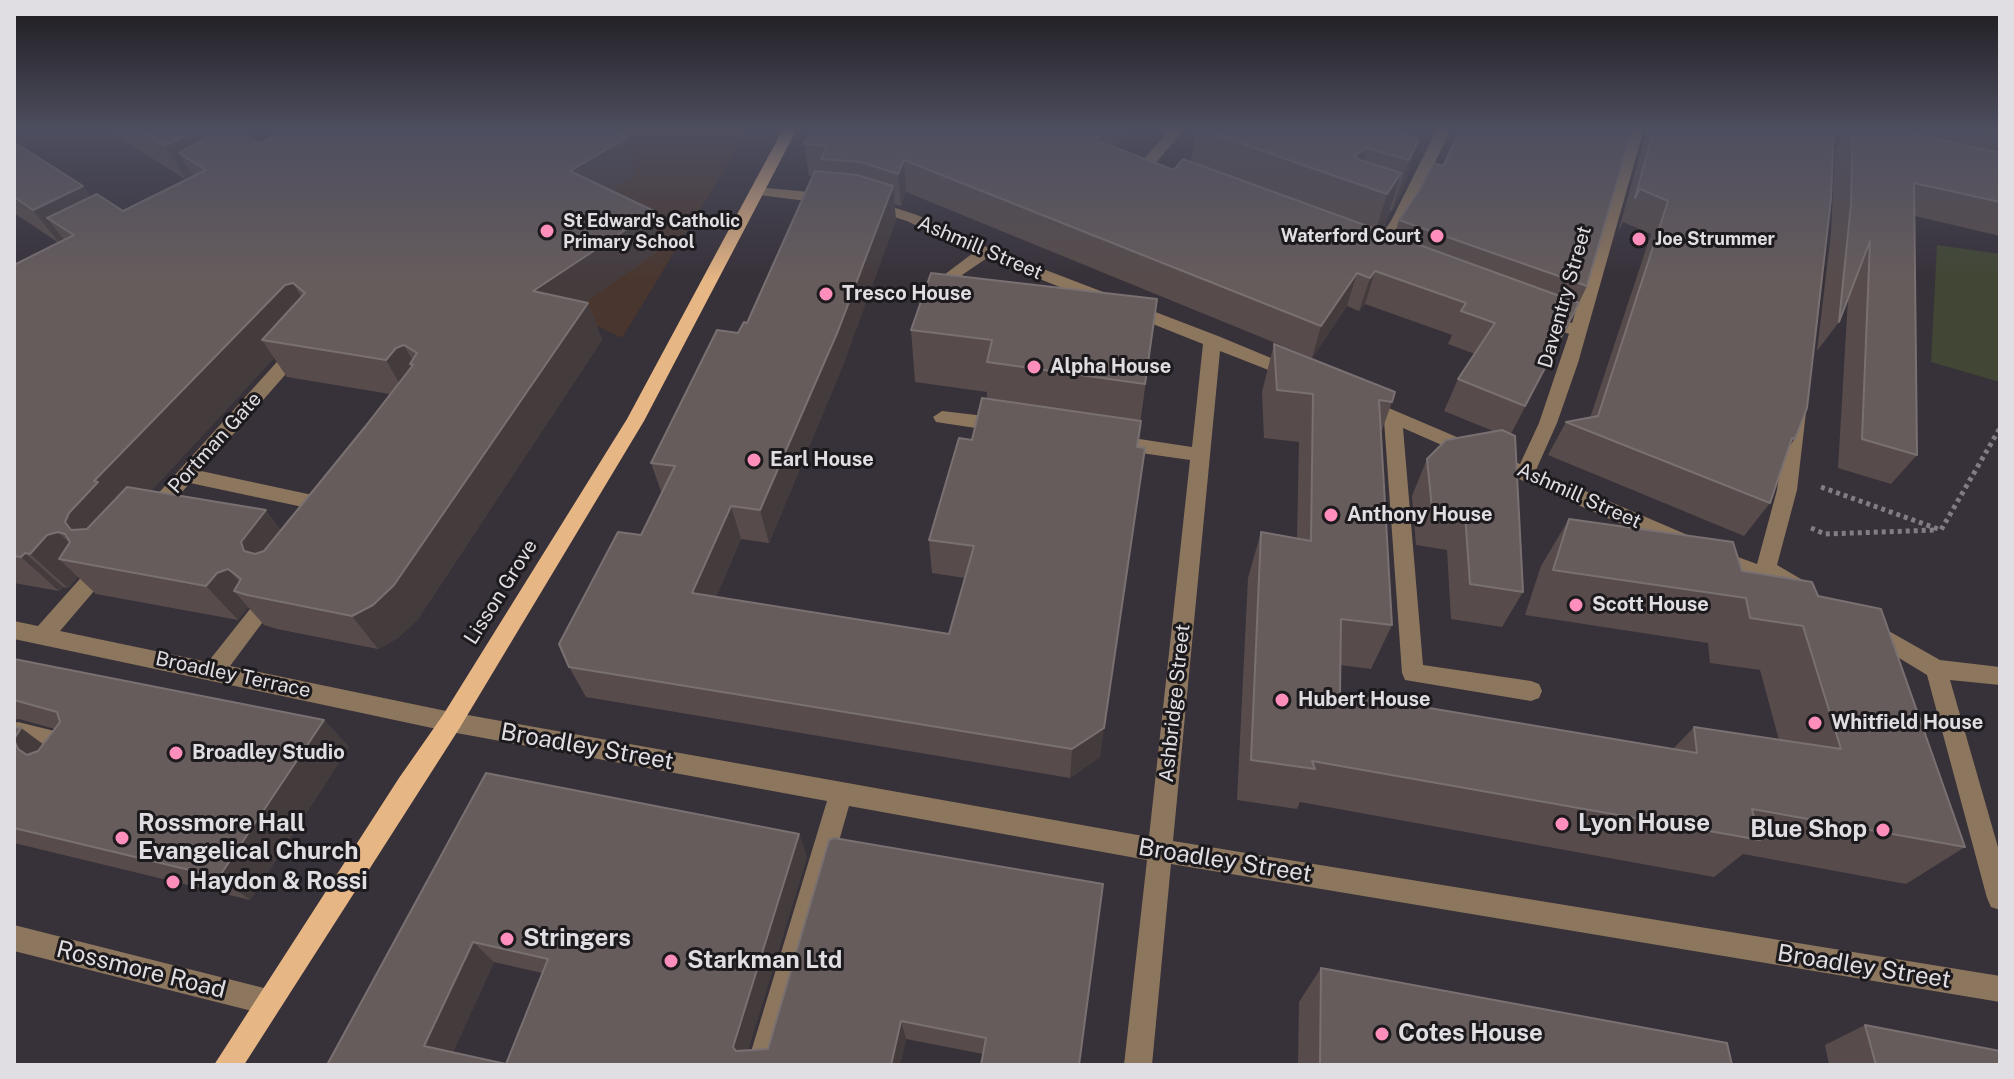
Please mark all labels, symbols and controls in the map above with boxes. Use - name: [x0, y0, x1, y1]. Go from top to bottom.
- place label: St Edward's Catholic Primary School: [563, 210, 740, 252]
- street label: Ashmill Street: [914, 211, 1046, 285]
- marker: St Edward's Catholic Primary School: [538, 222, 556, 240]
- street label: Daventry Street: [1533, 223, 1597, 371]
- place label: Waterford Court: [1281, 225, 1421, 247]
- marker: Waterford Court: [1428, 227, 1446, 245]
- place label: Joe Strummer: [1655, 228, 1775, 250]
- marker: Joe Strummer: [1630, 230, 1648, 248]
- place label: Tresco House: [842, 282, 972, 306]
- marker: Tresco House: [817, 285, 835, 303]
- place label: Alpha House: [1050, 355, 1171, 379]
- marker: Alpha House: [1025, 358, 1043, 376]
- street label: Portman Gate: [163, 387, 267, 499]
- place label: Earl House: [770, 448, 874, 472]
- marker: Earl House: [745, 451, 763, 469]
- street label: Ashmill Street: [1513, 458, 1645, 534]
- place label: Anthony House: [1347, 503, 1493, 527]
- marker: Anthony House: [1322, 506, 1340, 524]
- street label: Lisson Grove: [459, 535, 543, 649]
- place label: Scott House: [1592, 593, 1709, 617]
- marker: Scott House: [1567, 596, 1585, 614]
- street label: Ashbridge Street: [1155, 623, 1195, 783]
- street label: Broadley Terrace: [153, 647, 313, 703]
- place label: Hubert House: [1298, 688, 1431, 712]
- marker: Hubert House: [1273, 691, 1291, 709]
- place label: Whitfield House: [1831, 711, 1983, 735]
- marker: Whitfield House: [1806, 714, 1824, 732]
- street label: Broadley Street: [498, 718, 676, 776]
- place label: Broadley Studio: [192, 741, 345, 765]
- marker: Broadley Studio: [167, 744, 185, 762]
- place label: Rossmore Hall Evangelical Church: [138, 810, 358, 866]
- place label: Lyon House: [1578, 810, 1710, 838]
- marker: Lyon House: [1553, 815, 1571, 833]
- place label: Blue Shop: [1750, 816, 1867, 844]
- marker: Blue Shop: [1874, 821, 1892, 839]
- marker: Rossmore Hall Evangelical Church: [113, 829, 131, 847]
- street label: Broadley Street: [1136, 833, 1314, 889]
- place label: Haydon & Rossi: [189, 868, 368, 896]
- marker: Haydon & Rossi: [164, 873, 182, 891]
- place label: Stringers: [523, 925, 631, 953]
- marker: Stringers: [498, 930, 516, 948]
- street label: Rossmore Road: [53, 935, 229, 1005]
- street label: Broadley Street: [1775, 939, 1953, 995]
- place label: Starkman Ltd: [687, 947, 842, 975]
- marker: Starkman Ltd: [662, 952, 680, 970]
- place label: Cotes House: [1398, 1020, 1543, 1048]
- marker: Cotes House: [1373, 1025, 1391, 1043]

